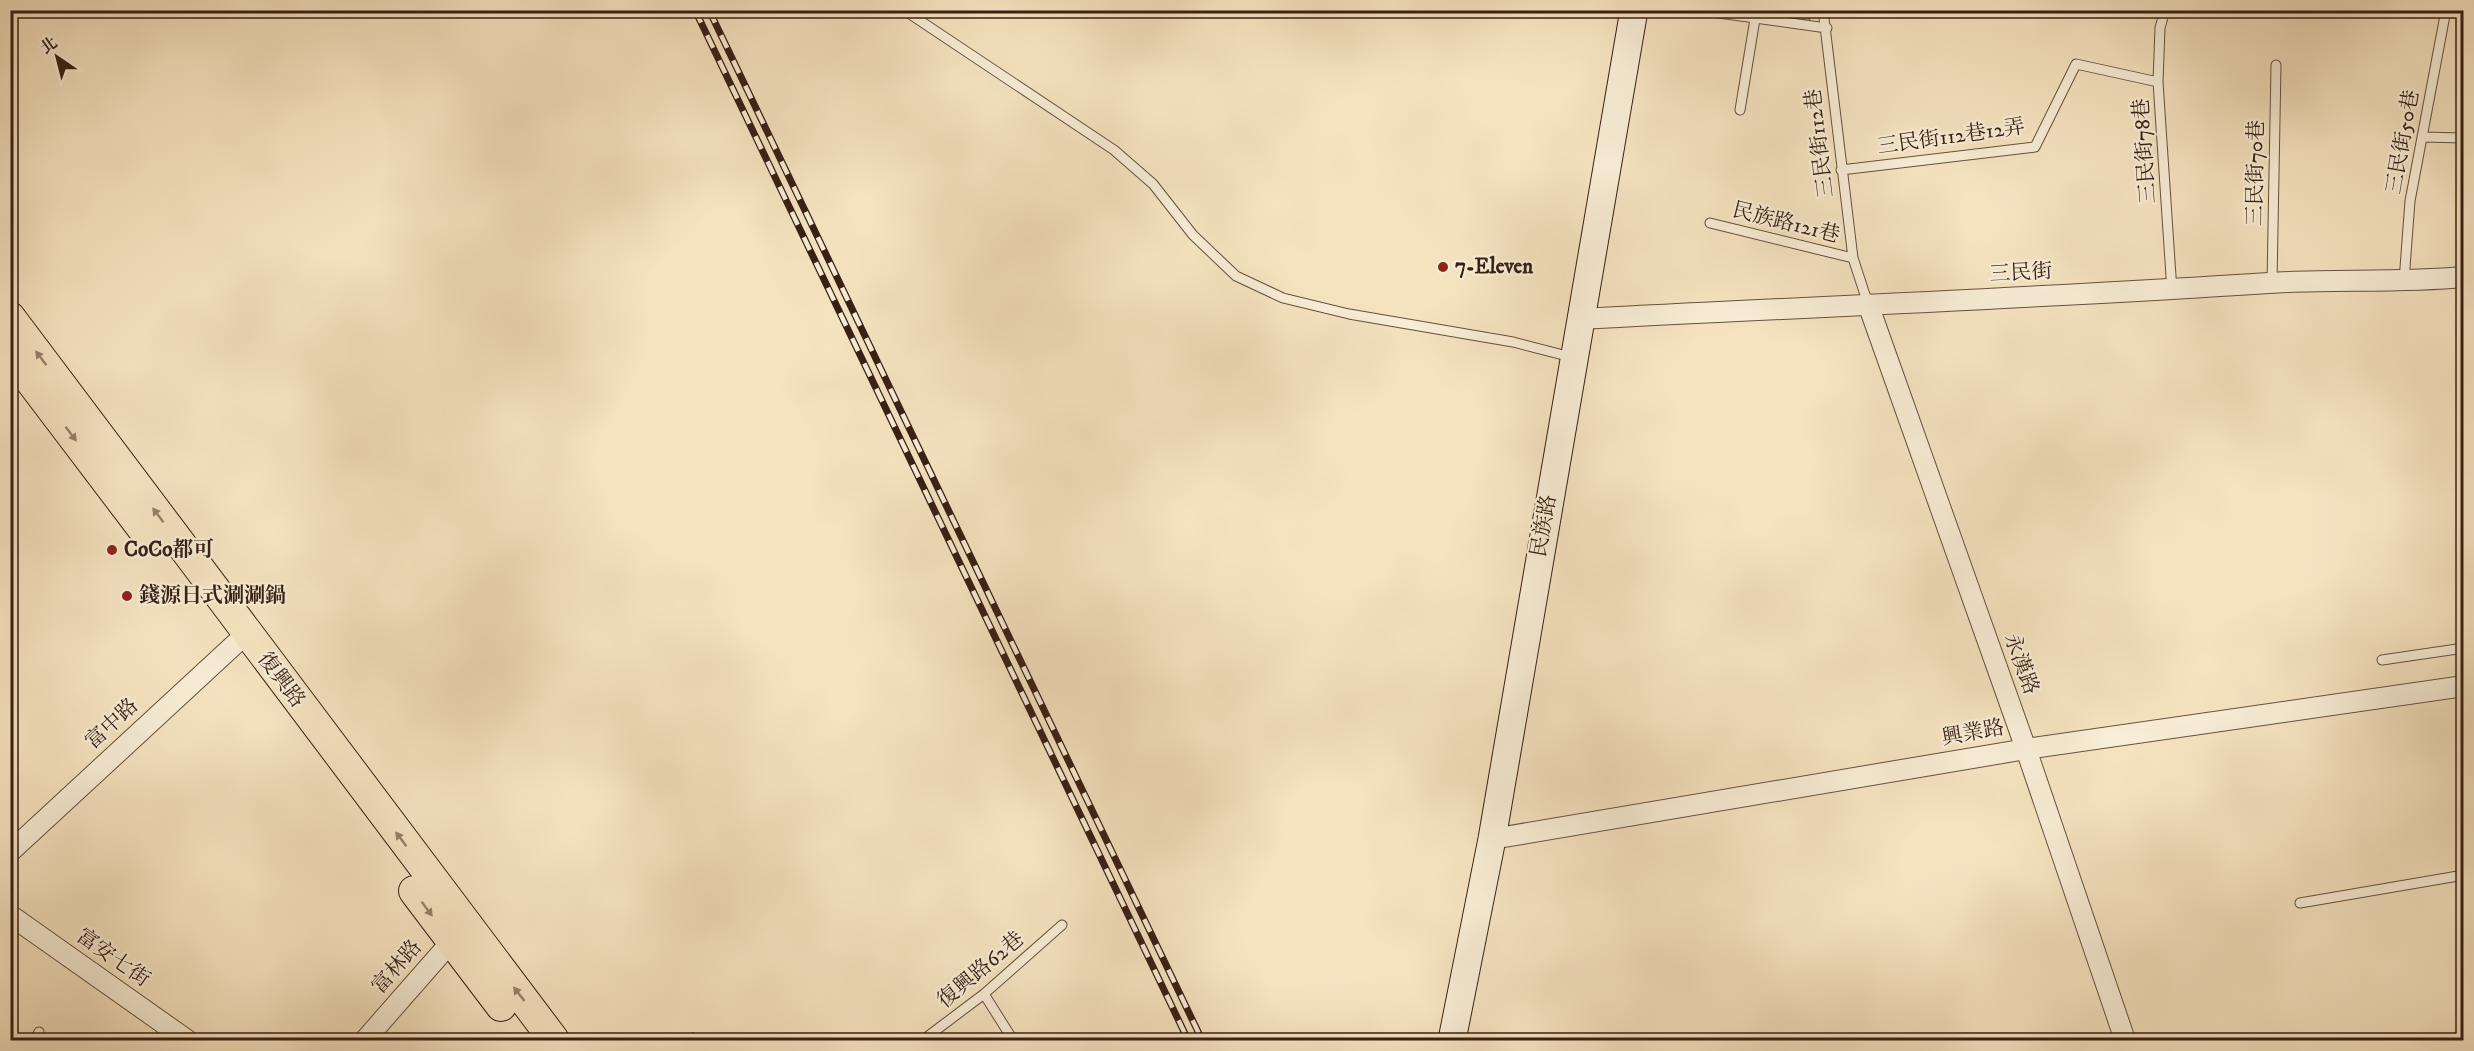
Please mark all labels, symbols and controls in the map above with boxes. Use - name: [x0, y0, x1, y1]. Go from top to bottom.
- north arrow: [27, 27, 87, 87]
- text: 北: [37, 33, 61, 58]
- street label: 三民街112巷: [1800, 87, 1840, 199]
- street label: 三民街50巷: [2381, 88, 2425, 196]
- street label: 三民街78巷: [2128, 97, 2162, 205]
- street label: 三民街112巷12弄: [1876, 114, 2026, 160]
- street label: 三民街70巷: [2242, 120, 2270, 226]
- street label: 民族路121巷: [1730, 197, 1842, 249]
- place label: 7-Eleven: [1455, 254, 1534, 280]
- street label: 三民街: [1989, 258, 2053, 288]
- marker: 7-Eleven: [1436, 260, 1450, 274]
- one-way arrow: [36, 351, 48, 366]
- one-way arrow: [65, 425, 77, 441]
- street label: 民族路: [1526, 493, 1562, 559]
- one-way arrow: [152, 507, 164, 523]
- place label: CoCo都可: [124, 537, 214, 563]
- marker: CoCo都可: [105, 543, 119, 557]
- place label: 錢源日式涮涮鍋: [139, 583, 286, 609]
- marker: 錢源日式涮涮鍋: [120, 589, 134, 603]
- street label: 永漢路: [1998, 630, 2044, 698]
- street label: 復興路: [252, 647, 310, 713]
- street label: 富中路: [80, 693, 144, 755]
- street label: 興業路: [1940, 715, 2006, 751]
- one-way arrow: [395, 831, 407, 846]
- one-way arrow: [421, 901, 434, 917]
- street label: 富安七街: [71, 923, 155, 993]
- street label: 復興路62巷: [932, 926, 1030, 1014]
- street label: 富林路: [367, 935, 427, 999]
- one-way arrow: [512, 986, 525, 1002]

